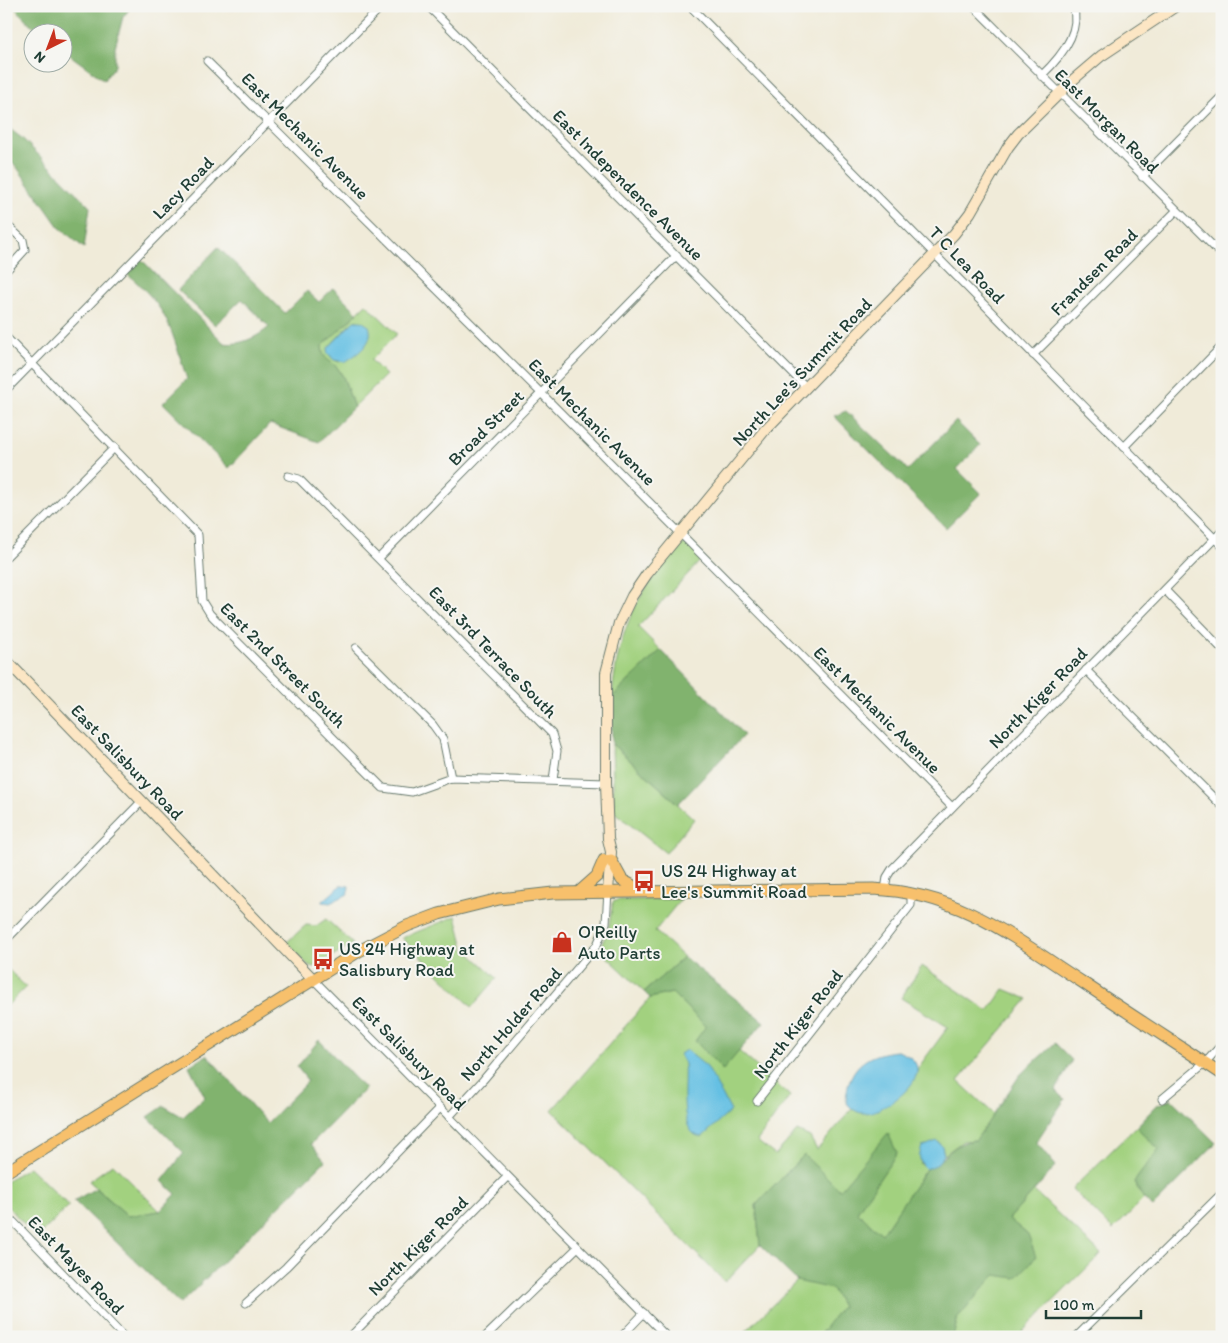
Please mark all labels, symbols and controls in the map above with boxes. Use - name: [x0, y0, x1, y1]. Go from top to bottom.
- north arrow: [22, 22, 72, 72]
- text: N: [30, 48, 49, 67]
- street label: East Morgan Road: [1050, 64, 1164, 178]
- street label: East Mechanic Avenue: [237, 68, 373, 204]
- street label: East Independence Avenue: [548, 105, 708, 265]
- street label: Lacy Road: [148, 152, 218, 224]
- street label: T C Lea Road: [924, 222, 1010, 309]
- street label: Frandsen Road: [1046, 224, 1142, 320]
- street label: North Lee's Summit Road: [728, 293, 877, 451]
- street label: East Mechanic Avenue: [524, 354, 660, 490]
- street label: Broad Street: [443, 385, 529, 471]
- street label: East 3rd Terrace South: [424, 581, 562, 723]
- street label: East 2nd Street South: [215, 597, 351, 733]
- street label: East Mechanic Avenue: [809, 642, 945, 778]
- street label: North Kiger Road: [984, 643, 1092, 753]
- street label: East Salisbury Road: [66, 699, 188, 825]
- place label: US 24 Highway at Lee's Summit Road: [661, 860, 807, 903]
- bus stop icon: US 24 Highway at Lee's Summit Road: [631, 868, 657, 894]
- place label: O'Reilly Auto Parts: [578, 921, 660, 964]
- shop icon: O'Reilly Auto Parts: [549, 929, 575, 955]
- place label: US 24 Highway at Salisbury Road: [339, 938, 475, 981]
- bus stop icon: US 24 Highway at Salisbury Road: [310, 946, 336, 972]
- street label: North Holder Road: [456, 962, 567, 1085]
- street label: North Kiger Road: [749, 965, 848, 1083]
- street label: East Salisbury Road: [347, 991, 471, 1115]
- street label: North Kiger Road: [363, 1191, 473, 1301]
- street label: East Mayes Road: [23, 1211, 129, 1319]
- scale bar: [1046, 1288, 1140, 1320]
- text: 100 m: [1053, 1296, 1095, 1314]

